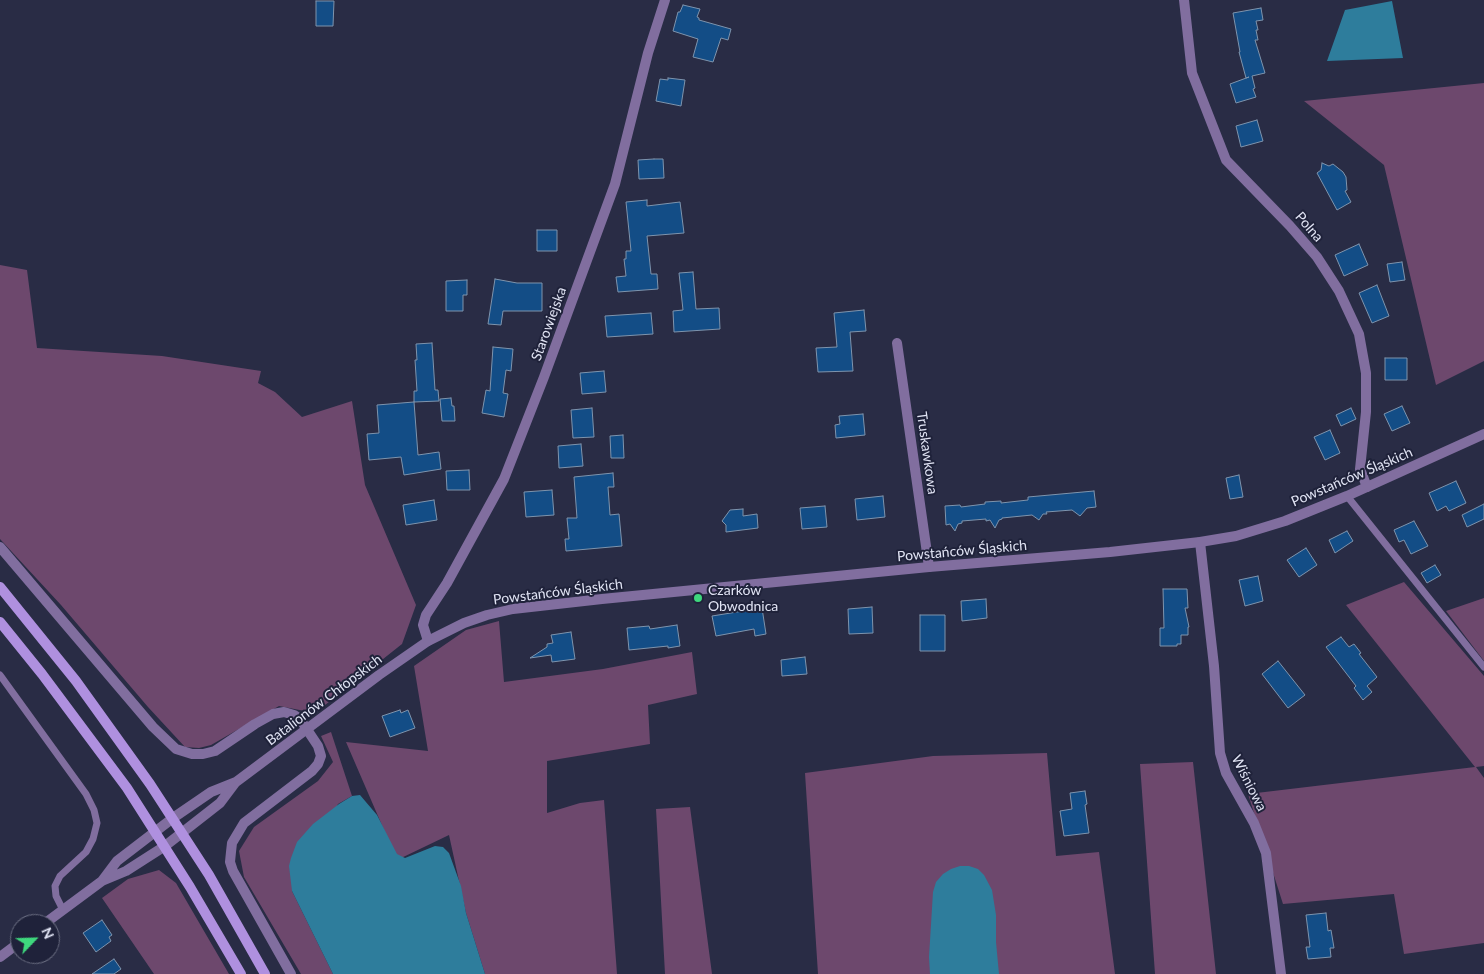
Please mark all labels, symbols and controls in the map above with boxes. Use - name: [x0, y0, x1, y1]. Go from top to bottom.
- street label: Polna: [1291, 209, 1327, 245]
- street label: Starowiejska: [528, 285, 570, 363]
- street label: Truskawkowa: [913, 411, 941, 495]
- street label: Powstańców Śląskich: [1289, 444, 1415, 510]
- street label: Powstańców Śląskich: [896, 537, 1028, 565]
- street label: Powstańców Śląskich: [492, 576, 624, 608]
- place label: Czarków Obwodnica: [708, 582, 778, 614]
- marker: Czarków Obwodnica: [692, 592, 704, 604]
- street label: Batalionów Chłopskich: [263, 651, 385, 749]
- street label: Wiśniowa: [1228, 752, 1270, 814]
- north arrow: [10, 914, 60, 964]
- text: N: [38, 925, 58, 941]

